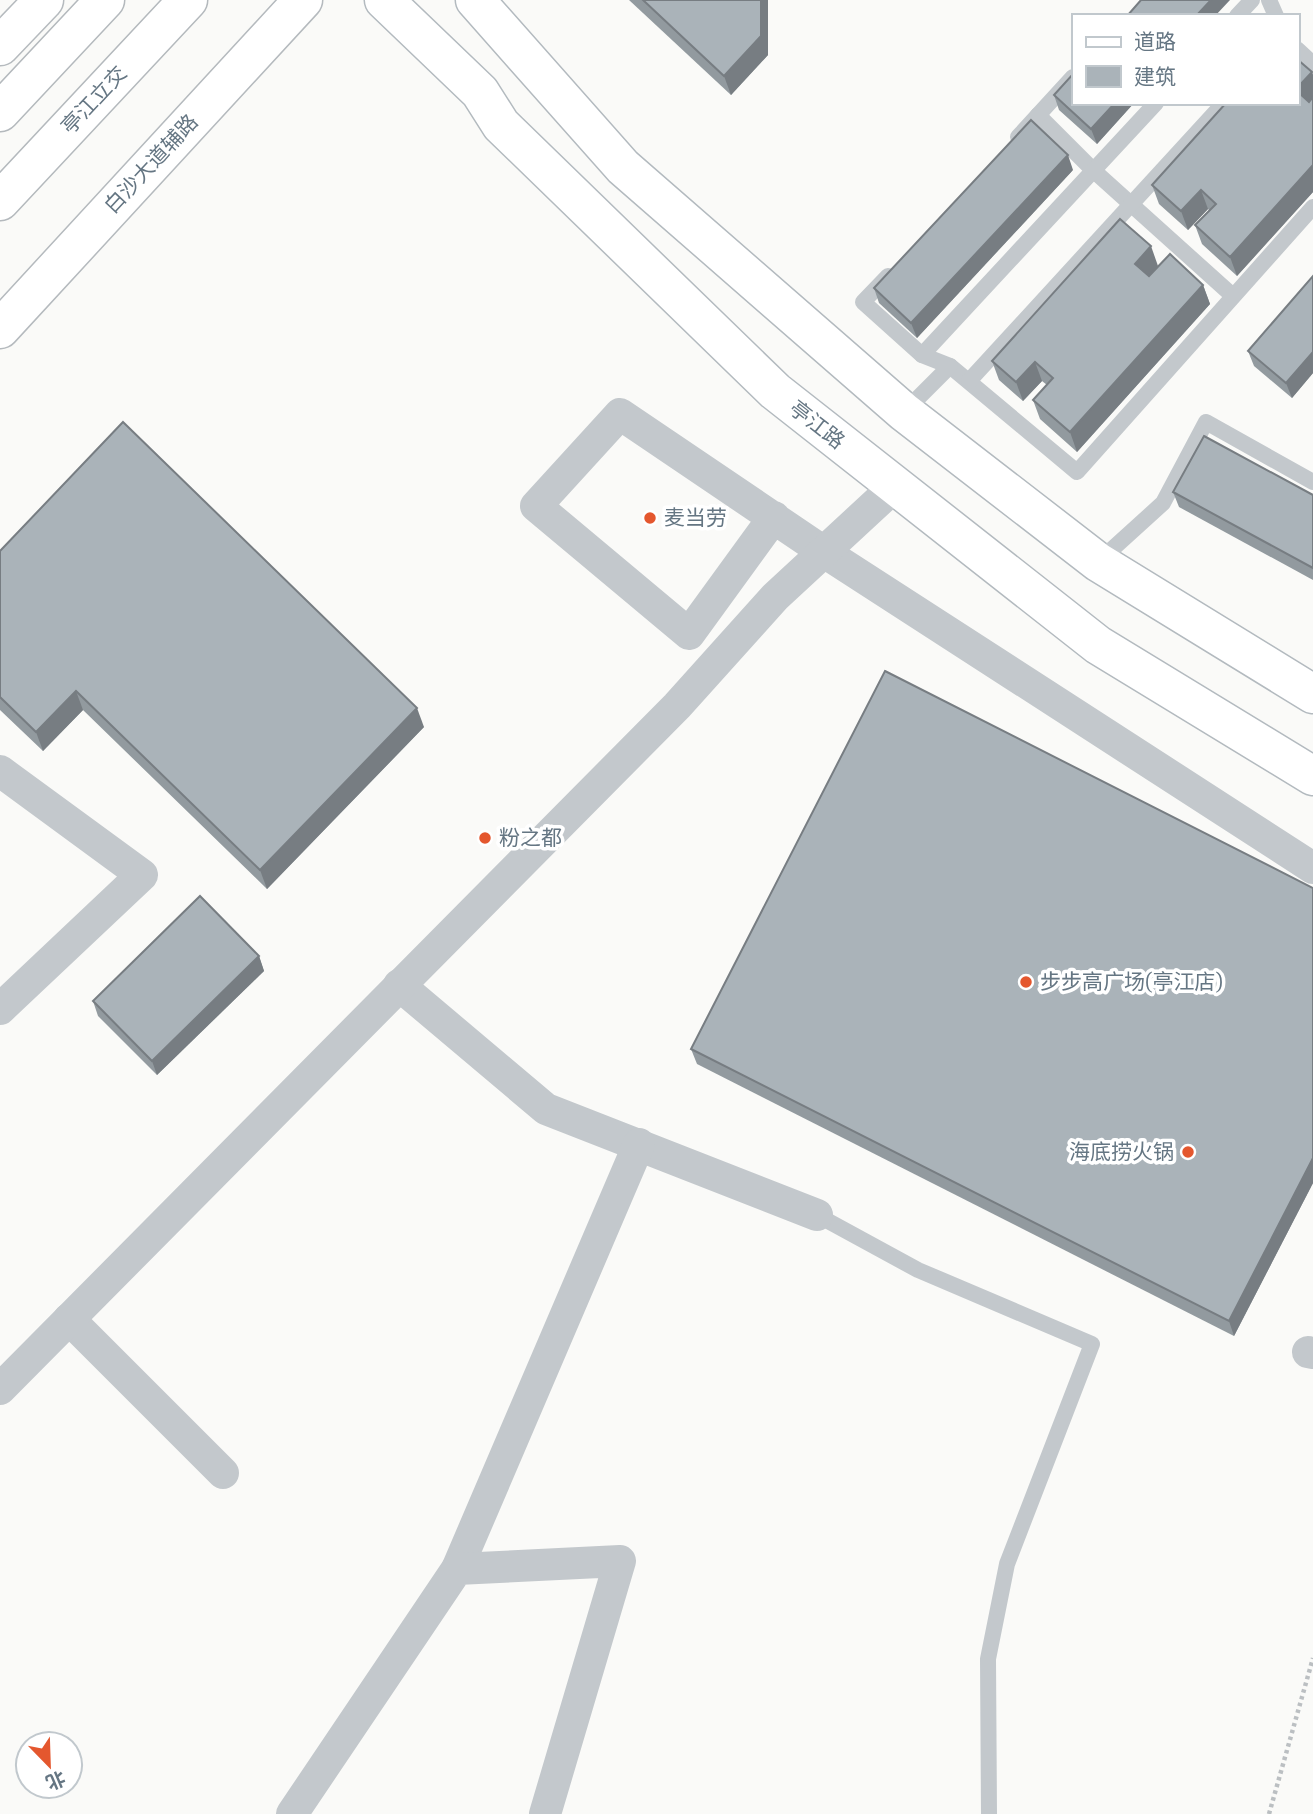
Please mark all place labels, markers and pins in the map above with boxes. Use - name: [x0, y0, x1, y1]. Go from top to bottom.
- place label: 麦当劳: [664, 504, 727, 529]
- marker: 麦当劳: [642, 510, 658, 526]
- place label: 粉之都: [499, 824, 562, 849]
- marker: 粉之都: [477, 830, 493, 846]
- place label: 步步高广场(亭江店): [1040, 968, 1223, 993]
- marker: 步步高广场(亭江店): [1018, 974, 1034, 990]
- place label: 海底捞火锅: [1069, 1138, 1174, 1163]
- marker: 海底捞火锅: [1180, 1144, 1196, 1160]

